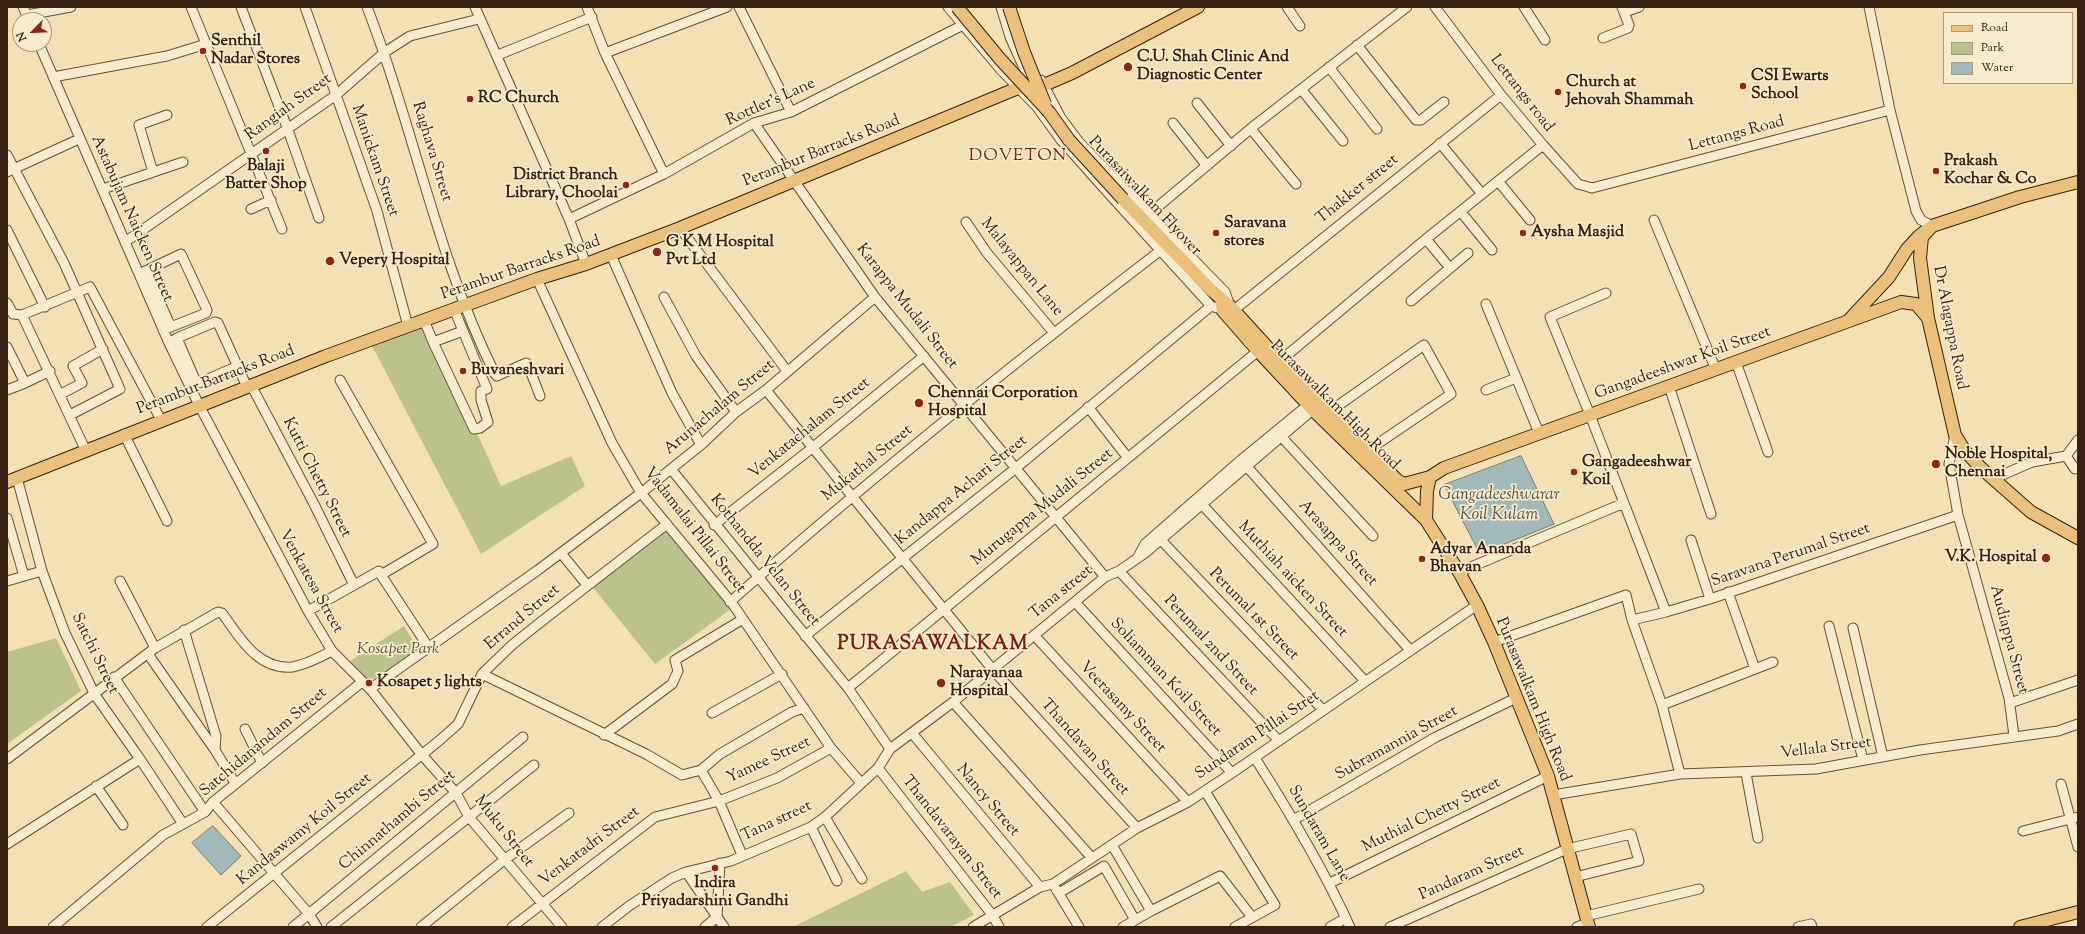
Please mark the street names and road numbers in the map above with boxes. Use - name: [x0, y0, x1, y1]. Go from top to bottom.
- street label: Lettangs road: [1485, 51, 1557, 137]
- street label: Rangiah Street: [242, 70, 336, 146]
- street label: Rottler's Lane: [723, 75, 819, 131]
- street label: Raghava Street: [407, 100, 455, 204]
- street label: Manickam Street: [346, 102, 402, 220]
- street label: Perambur Barracks Road: [741, 112, 903, 192]
- street label: Lettangs Road: [1687, 113, 1787, 157]
- street label: Astabujam Naicken Street: [86, 133, 176, 305]
- street label: Purasaiwalkam Flyover: [1084, 133, 1204, 261]
- street label: Thakker street: [1313, 151, 1403, 229]
- street label: Malayappan Lane: [976, 215, 1066, 321]
- street label: Perambur Barracks Road: [439, 233, 603, 305]
- street label: Karappa Mudali Street: [851, 240, 961, 374]
- street label: Dr Alagappa Road: [1928, 264, 1970, 392]
- street label: Gangadeeshwar Koil Street: [1592, 323, 1774, 405]
- street label: Purasawalkam High Road: [1265, 337, 1403, 475]
- street label: Perambur Barracks Road: [134, 342, 298, 420]
- street label: Arunachalam Street: [661, 356, 779, 460]
- street label: Venkatachalam Street: [745, 374, 875, 484]
- street label: Kutti Chetty Street: [277, 415, 355, 541]
- street label: Mukathal Street: [819, 422, 917, 506]
- street label: Kandappa Achari Street: [892, 432, 1032, 550]
- street label: Murugappa Mudali Street: [969, 445, 1117, 571]
- street label: Vadamalai Pillai Street: [639, 464, 749, 598]
- street label: Kothandda Velan Street: [705, 491, 823, 631]
- street label: Arasappa Street: [1293, 497, 1381, 591]
- street label: Muthiah aicken Street: [1233, 518, 1351, 642]
- street label: Saravana Perumal Street: [1709, 520, 1873, 592]
- street label: Venkatesa Street: [274, 527, 346, 637]
- street label: Tana street: [1027, 562, 1097, 624]
- street label: Perumal 1st Street: [1204, 565, 1302, 665]
- street label: Errand Street: [482, 581, 564, 655]
- street label: Audiappa Street: [1984, 583, 2032, 697]
- street label: Perumal 2nd Street: [1159, 592, 1261, 700]
- street label: Satchi Street: [66, 610, 122, 698]
- street label: Soliamman Koil Street: [1105, 615, 1225, 741]
- street label: Purasawalkam High Road: [1490, 615, 1574, 785]
- street label: Veerasamy Street: [1074, 658, 1170, 758]
- street label: Satchidanandam Street: [196, 684, 332, 802]
- street label: Sundaram Pillai Stret: [1192, 687, 1324, 785]
- street label: Thandavan Street: [1036, 696, 1132, 800]
- street label: Subramannia Street: [1332, 702, 1462, 786]
- street label: Yamee Street: [724, 733, 814, 789]
- street label: Vellala Street: [1779, 734, 1873, 764]
- street label: Nancy Street: [951, 761, 1023, 841]
- street label: Chinnathambi Street: [336, 767, 460, 875]
- street label: Kandaswamy Koil Street: [234, 770, 376, 890]
- street label: Thandavarayan Street: [897, 772, 1005, 904]
- street label: Muthial Chetty Street: [1360, 774, 1504, 858]
- street label: Sundaram Lane: [1283, 782, 1353, 886]
- street label: Muku Street: [469, 792, 537, 872]
- street label: Tana street: [739, 797, 815, 847]
- street label: Venkatadri Street: [536, 803, 644, 891]
- street label: Pandaram Street: [1416, 842, 1528, 906]

